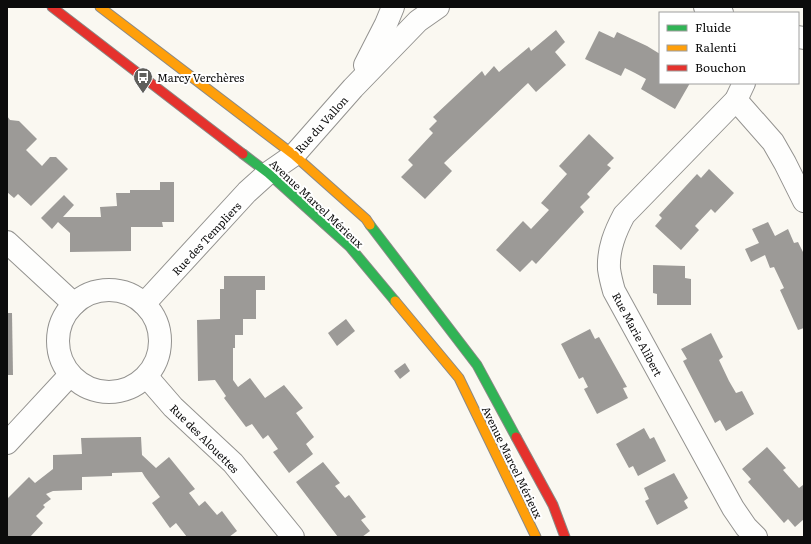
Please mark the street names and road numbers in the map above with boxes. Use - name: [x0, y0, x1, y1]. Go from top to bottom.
- street label: Rue du Vallon: [291, 92, 351, 156]
- street label: Avenue Marcel Mérieux: [266, 155, 368, 251]
- street label: Rue des Templiers: [168, 198, 244, 278]
- street label: Rue Marie Alibert: [609, 289, 667, 379]
- street label: Rue des Alouettes: [167, 400, 243, 476]
- street label: Avenue Marcel Mérieux: [479, 403, 548, 522]

